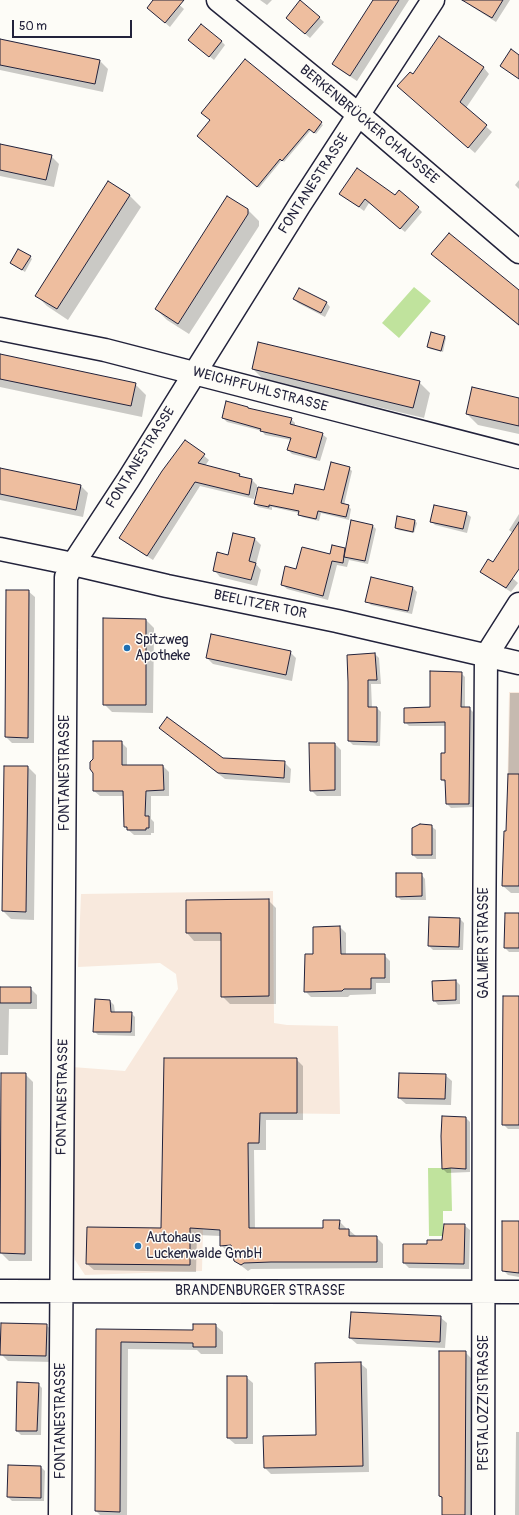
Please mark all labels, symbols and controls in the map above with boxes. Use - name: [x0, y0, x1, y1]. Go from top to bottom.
- scale bar: [14, 12, 134, 38]
- text: 50 m: [19, 19, 47, 34]
- street label: BERKENBRÜCKER CHAUSSEE: [296, 62, 442, 188]
- street label: FONTANESTRASSE: [275, 130, 353, 238]
- street label: WEICHPFUHLSTRASSE: [190, 364, 330, 416]
- street label: FONTANESTRASSE: [103, 404, 179, 512]
- street label: BEELITZER TOR: [212, 587, 308, 623]
- place label: Spitzweg Apotheke: [135, 632, 190, 664]
- marker: Spitzweg Apotheke: [122, 643, 132, 653]
- street label: FONTANESTRASSE: [57, 715, 73, 831]
- street label: GALMER STRASSE: [476, 887, 492, 999]
- street label: FONTANESTRASSE: [54, 1039, 72, 1155]
- place label: Autohaus Luckenwalde GmbH: [146, 1230, 262, 1262]
- marker: Autohaus Luckenwalde GmbH: [133, 1241, 143, 1251]
- street label: BRANDENBURGER STRASSE: [175, 1283, 345, 1299]
- street label: PESTALOZZISTRASSE: [476, 1335, 492, 1471]
- street label: FONTANESTRASSE: [53, 1363, 69, 1479]

